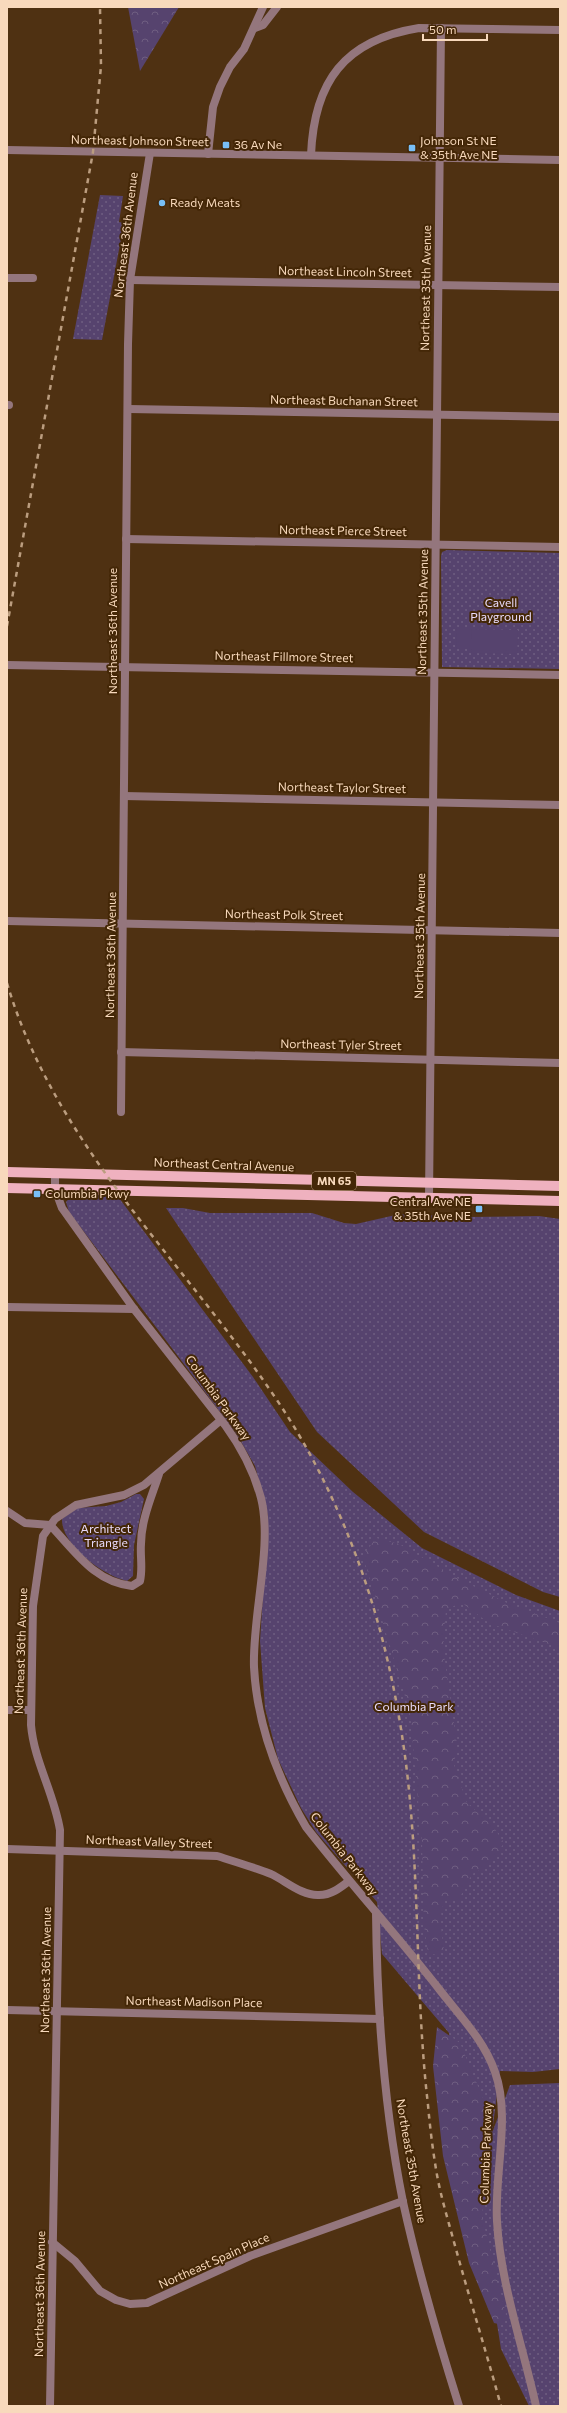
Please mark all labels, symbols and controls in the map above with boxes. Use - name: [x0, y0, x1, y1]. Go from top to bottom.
- scale bar: [423, 16, 487, 42]
- text: 50 m: [429, 22, 457, 36]
- street label: Northeast Johnson Street: [71, 132, 209, 149]
- place label: Johnson St NE & 35th Ave NE: [420, 133, 498, 161]
- place label: 36 Av Ne: [234, 137, 282, 151]
- marker: 36 Av Ne: [221, 140, 231, 150]
- marker: Johnson St NE & 35th Ave NE: [407, 143, 417, 153]
- street label: Northeast 36th Avenue: [110, 171, 140, 298]
- place label: Ready Meats: [170, 195, 240, 209]
- marker: Ready Meats: [157, 198, 167, 208]
- street label: Northeast 35th Avenue: [417, 225, 433, 351]
- street label: Northeast Lincoln Street: [278, 263, 412, 279]
- street label: Northeast Buchanan Street: [270, 392, 418, 408]
- street label: Northeast Pierce Street: [279, 522, 407, 538]
- street label: Northeast 35th Avenue: [414, 549, 430, 675]
- street label: Northeast 36th Avenue: [105, 568, 119, 694]
- park label: Cavell Playground: [470, 595, 532, 623]
- street label: Northeast Fillmore Street: [214, 648, 354, 664]
- street label: Northeast Taylor Street: [278, 779, 406, 795]
- street label: Northeast 35th Avenue: [411, 873, 427, 999]
- street label: Northeast 36th Avenue: [102, 892, 118, 1018]
- street label: Northeast Polk Street: [225, 906, 343, 922]
- street label: Northeast Tyler Street: [280, 1036, 402, 1052]
- street label: Northeast Central Avenue: [153, 1155, 295, 1173]
- road number: MN 65: [312, 1172, 356, 1190]
- place label: Columbia Pkwy: [45, 1186, 129, 1200]
- marker: Columbia Pkwy: [32, 1189, 42, 1199]
- place label: Central Ave NE & 35th Ave NE: [390, 1194, 471, 1222]
- marker: Central Ave NE & 35th Ave NE: [474, 1204, 484, 1214]
- street label: Columbia Parkway: [183, 1352, 254, 1443]
- park label: Architect Triangle: [81, 1521, 131, 1549]
- street label: Northeast 36th Avenue: [11, 1588, 29, 1714]
- park label: Columbia Park: [374, 1699, 454, 1713]
- street label: Columbia Parkway: [308, 1809, 381, 1898]
- street label: Northeast Valley Street: [86, 1832, 213, 1850]
- street label: Northeast 36th Avenue: [37, 1907, 53, 2033]
- street label: Northeast Madison Place: [126, 1993, 262, 2009]
- street label: Northeast 35th Avenue: [394, 2098, 430, 2224]
- street label: Columbia Parkway: [476, 2102, 494, 2204]
- street label: Northeast Spain Place: [156, 2229, 271, 2291]
- street label: Northeast 36th Avenue: [31, 2231, 47, 2357]

